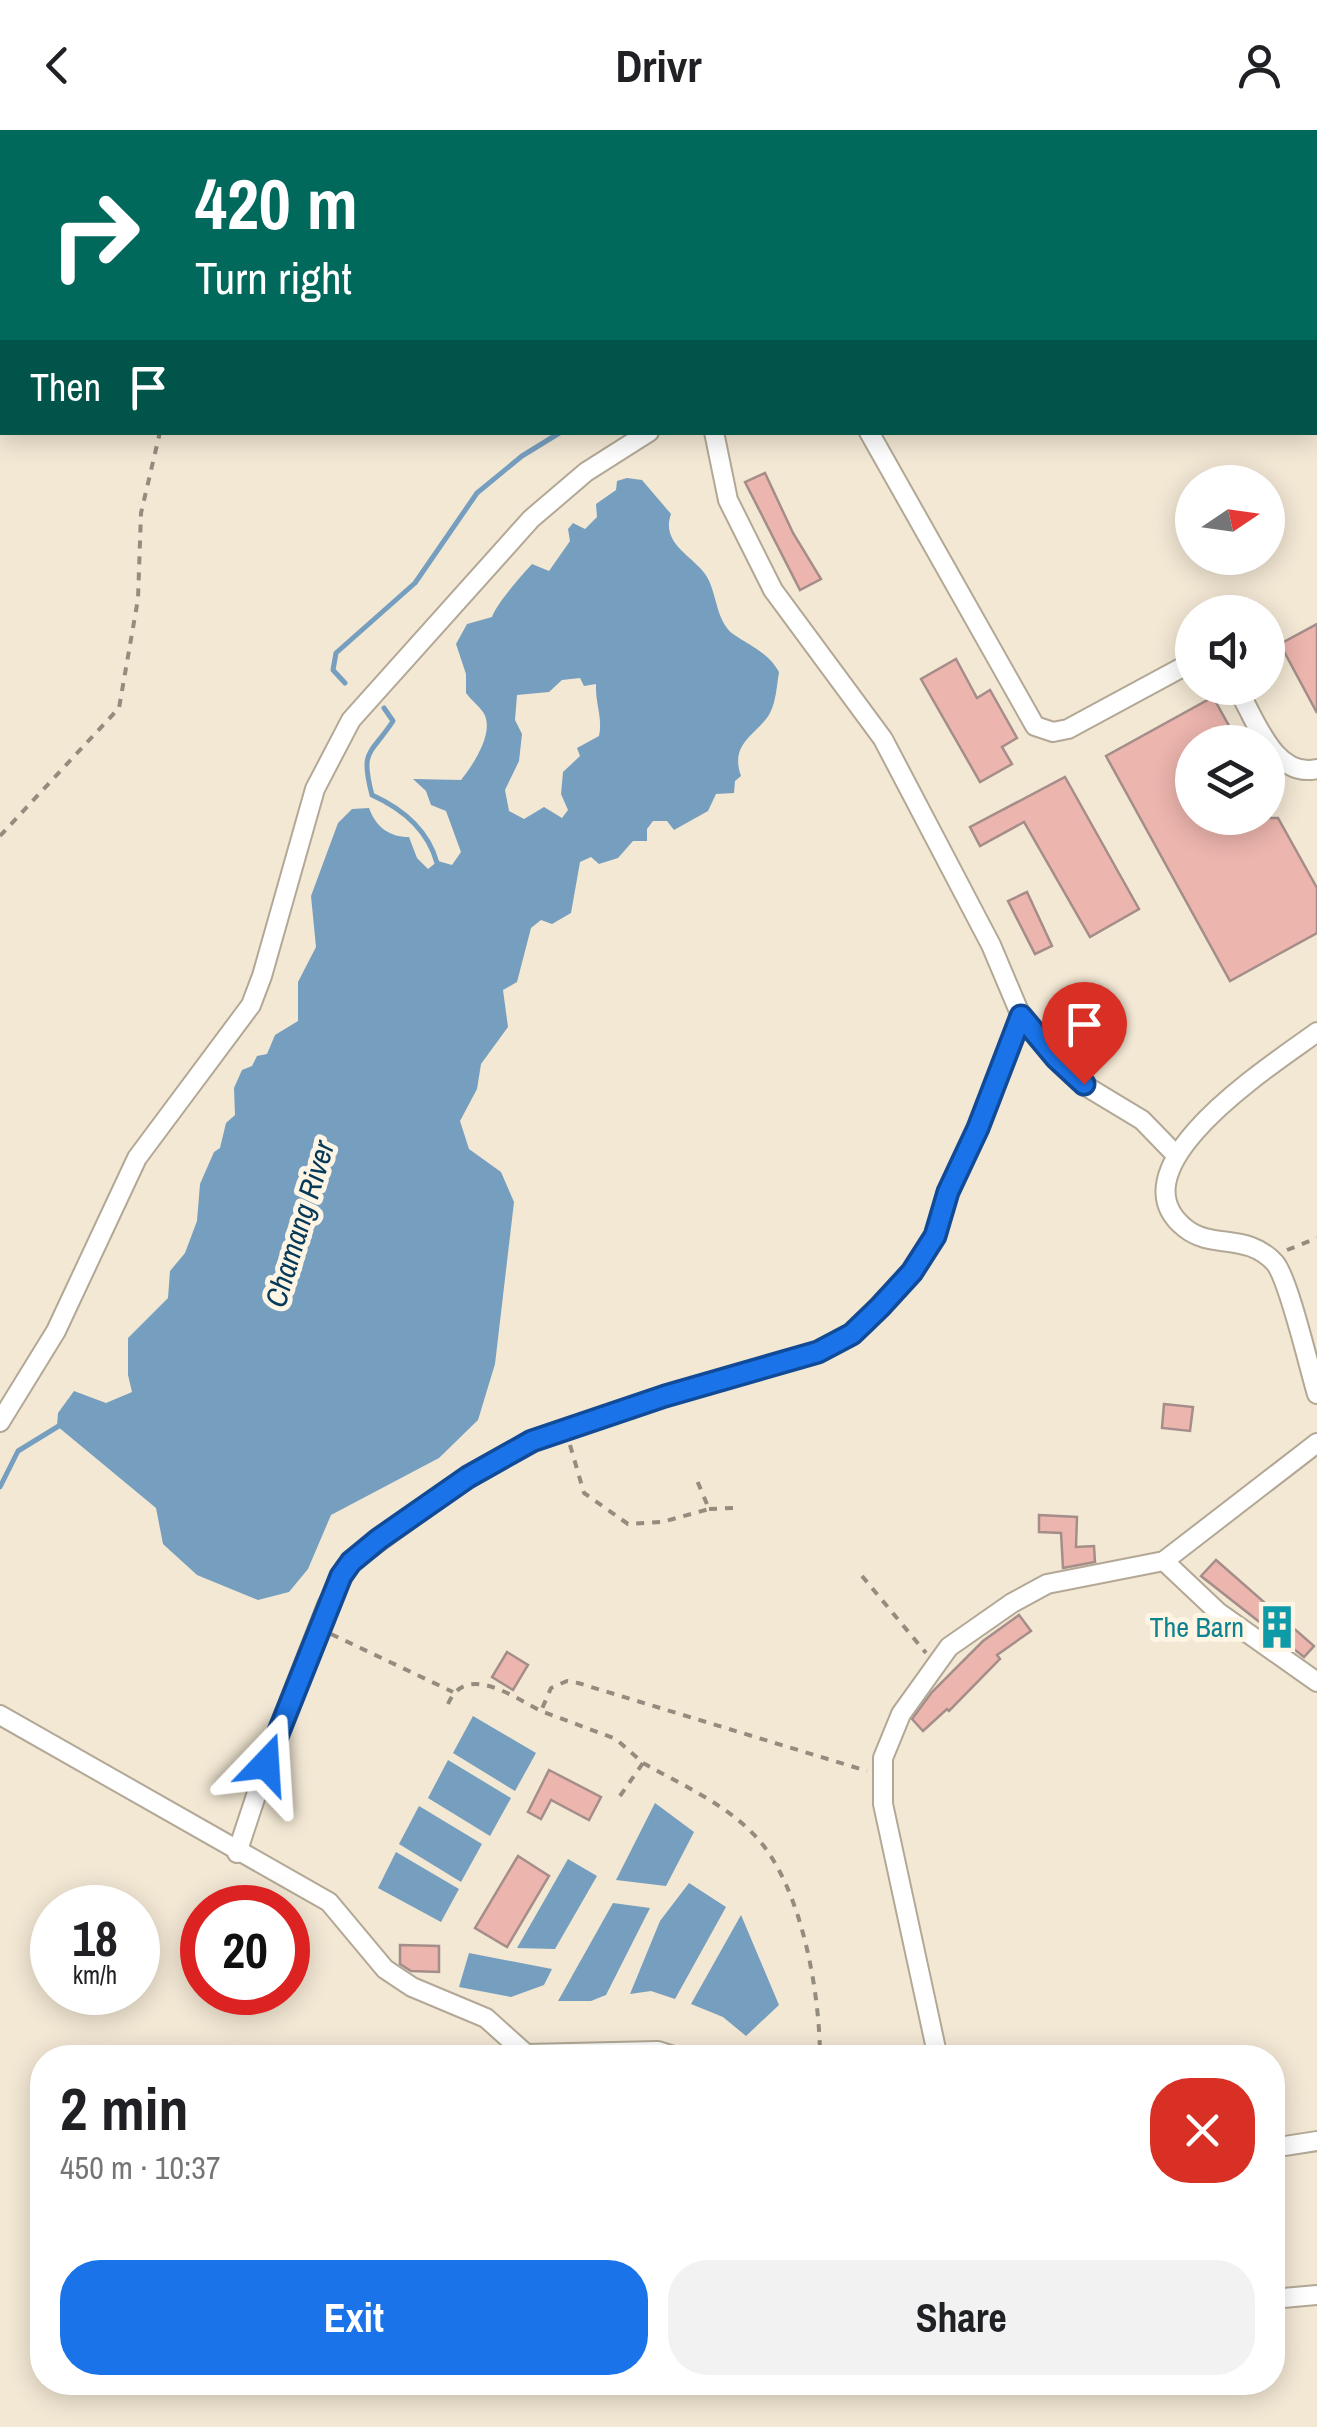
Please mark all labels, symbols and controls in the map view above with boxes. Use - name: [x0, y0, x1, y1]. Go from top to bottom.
- text: Drivr: [615, 35, 702, 96]
- icon: back: [30, 38, 85, 93]
- icon: person: [1232, 38, 1287, 93]
- text: 420 m: [195, 157, 358, 251]
- icon: right: [30, 170, 160, 300]
- text: Turn right: [195, 247, 352, 308]
- icon: arrive: [121, 360, 176, 415]
- text: Then: [30, 362, 101, 413]
- north arrow: [1175, 465, 1285, 575]
- map controls: [1175, 465, 1285, 835]
- button: sound: [1175, 595, 1285, 705]
- button: layers: [1175, 725, 1285, 835]
- pin: [1042, 982, 1127, 1085]
- icon: arrive: [1057, 997, 1112, 1052]
- water label: Chamang River: [255, 1135, 344, 1312]
- building icon: The Barn: [1253, 1603, 1301, 1651]
- place label: The Barn: [1150, 1608, 1244, 1646]
- position arrow: [214, 1712, 318, 1816]
- speed limit sign: 20: [180, 1885, 310, 2015]
- text: 18: [72, 1904, 118, 1972]
- text: km/h: [73, 1958, 117, 1992]
- text: 2 min: [60, 2068, 189, 2149]
- button: close: [1150, 2078, 1255, 2183]
- text: 450 m · 10:37: [60, 2146, 220, 2189]
- button: Exit: [60, 2260, 648, 2375]
- button: Share: [668, 2260, 1255, 2375]

